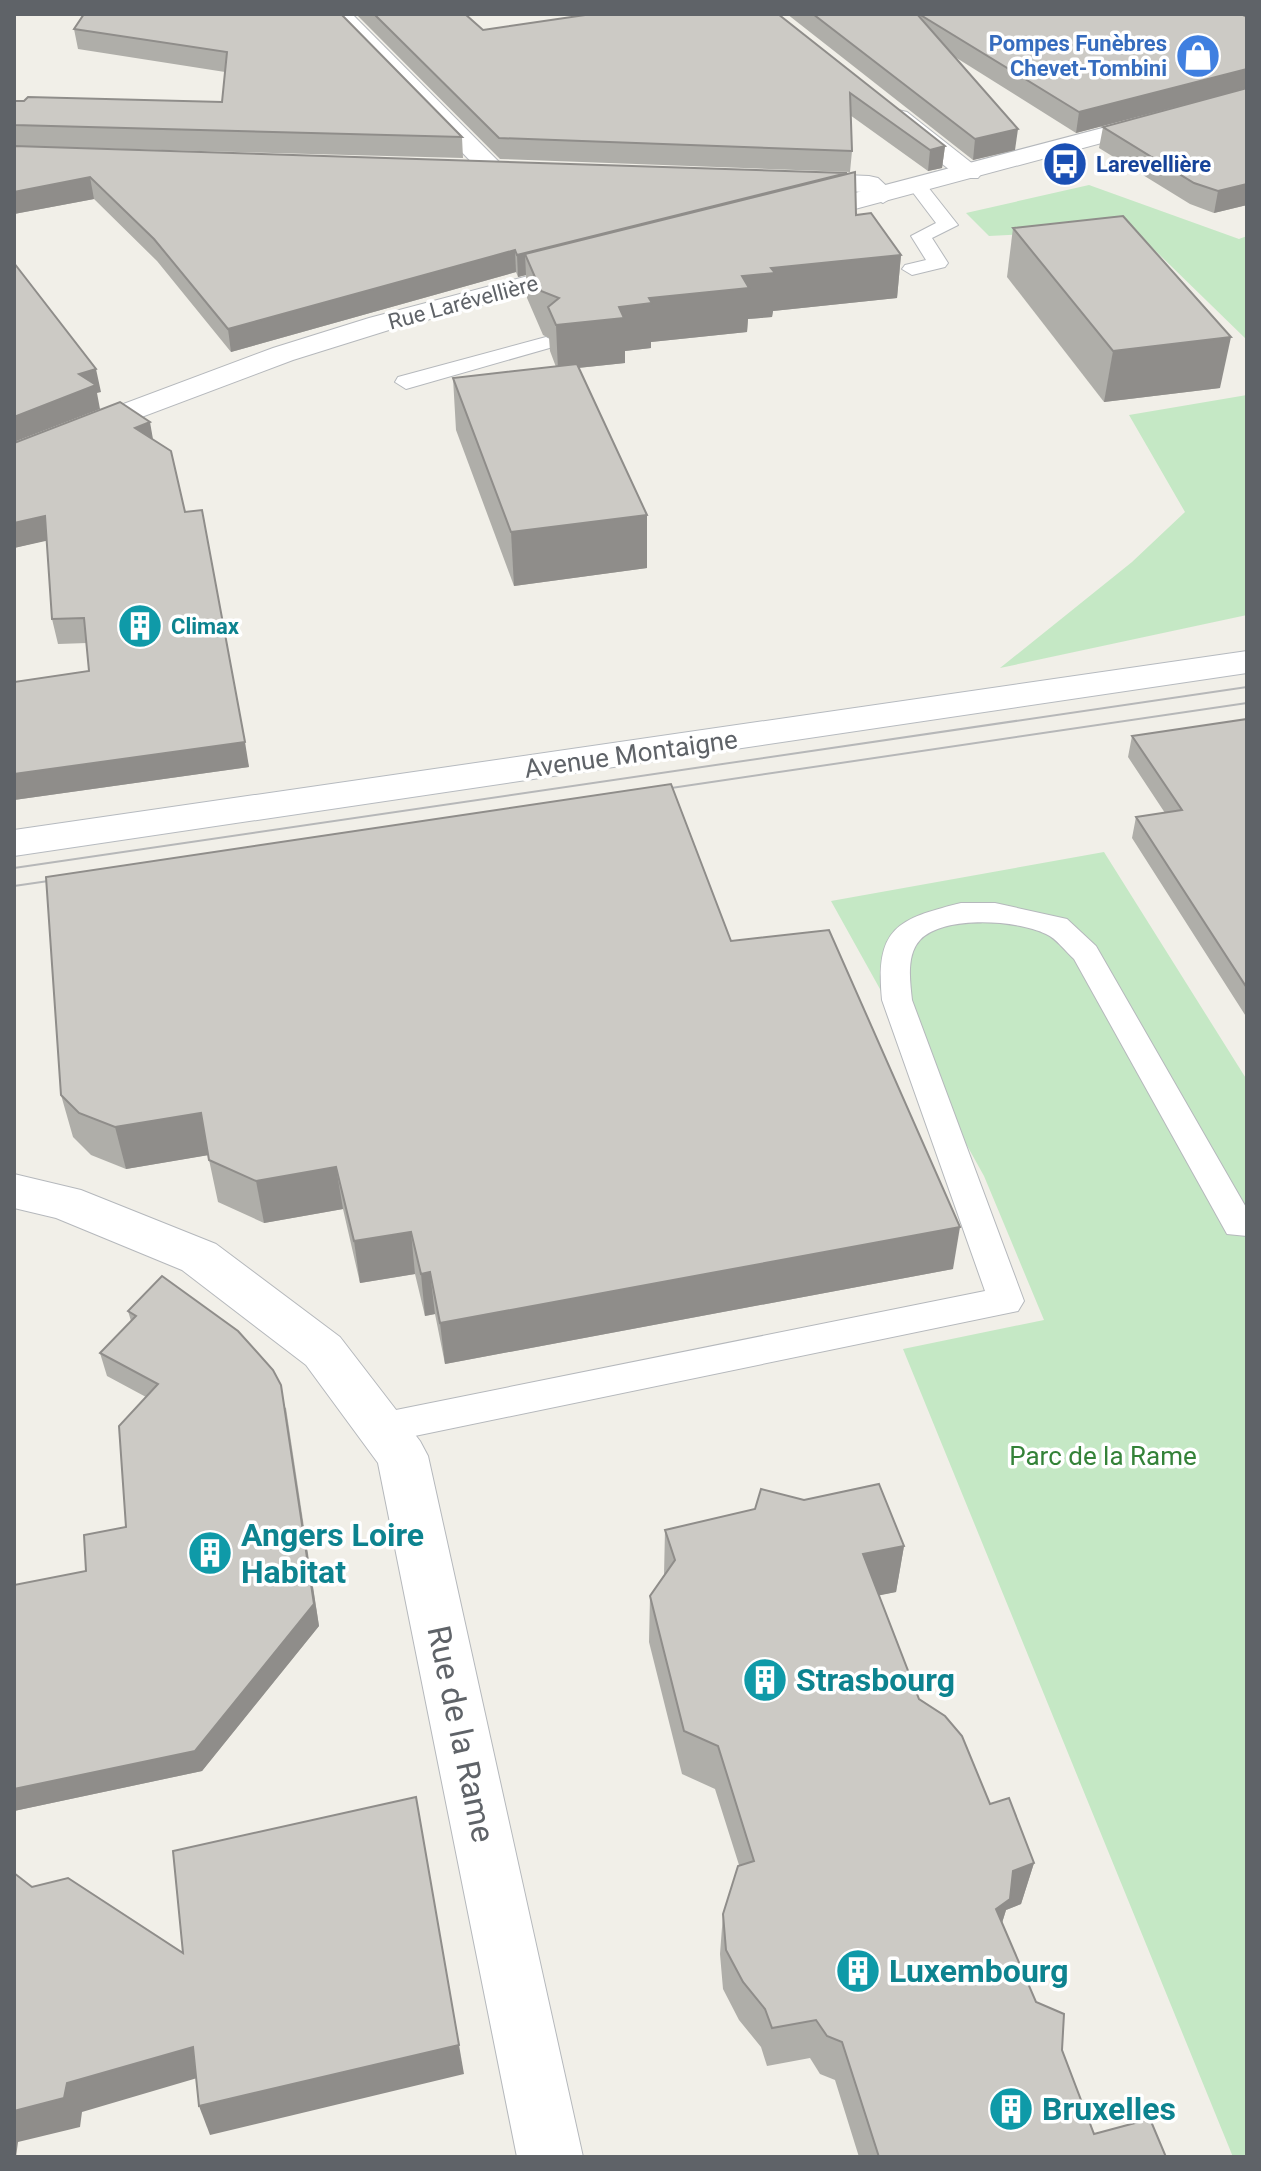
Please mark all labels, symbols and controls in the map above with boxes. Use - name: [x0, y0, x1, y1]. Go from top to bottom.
- place label: Pompes Funèbres Chevet-Tombini: [989, 31, 1167, 81]
- shop icon: Pompes Funèbres Chevet-Tombini: [1174, 32, 1222, 80]
- bus stop icon: Larevellière: [1041, 140, 1089, 188]
- place label: Larevellière: [1096, 152, 1211, 177]
- street label: Rue Larévellière: [385, 270, 541, 335]
- building icon: Climax: [116, 602, 164, 650]
- place label: Climax: [171, 614, 240, 639]
- street label: Avenue Montaigne: [522, 724, 740, 784]
- park label: Parc de la Rame: [1009, 1441, 1197, 1471]
- place label: Angers Loire Habitat: [241, 1516, 424, 1591]
- building icon: Angers Loire Habitat: [186, 1529, 234, 1577]
- street label: Rue de la Rame: [419, 1622, 503, 1846]
- building icon: Strasbourg: [741, 1656, 789, 1704]
- place label: Strasbourg: [796, 1661, 955, 1699]
- building icon: Luxembourg: [834, 1947, 882, 1995]
- place label: Luxembourg: [889, 1952, 1069, 1990]
- building icon: Bruxelles: [987, 2085, 1035, 2133]
- place label: Bruxelles: [1042, 2090, 1176, 2128]

